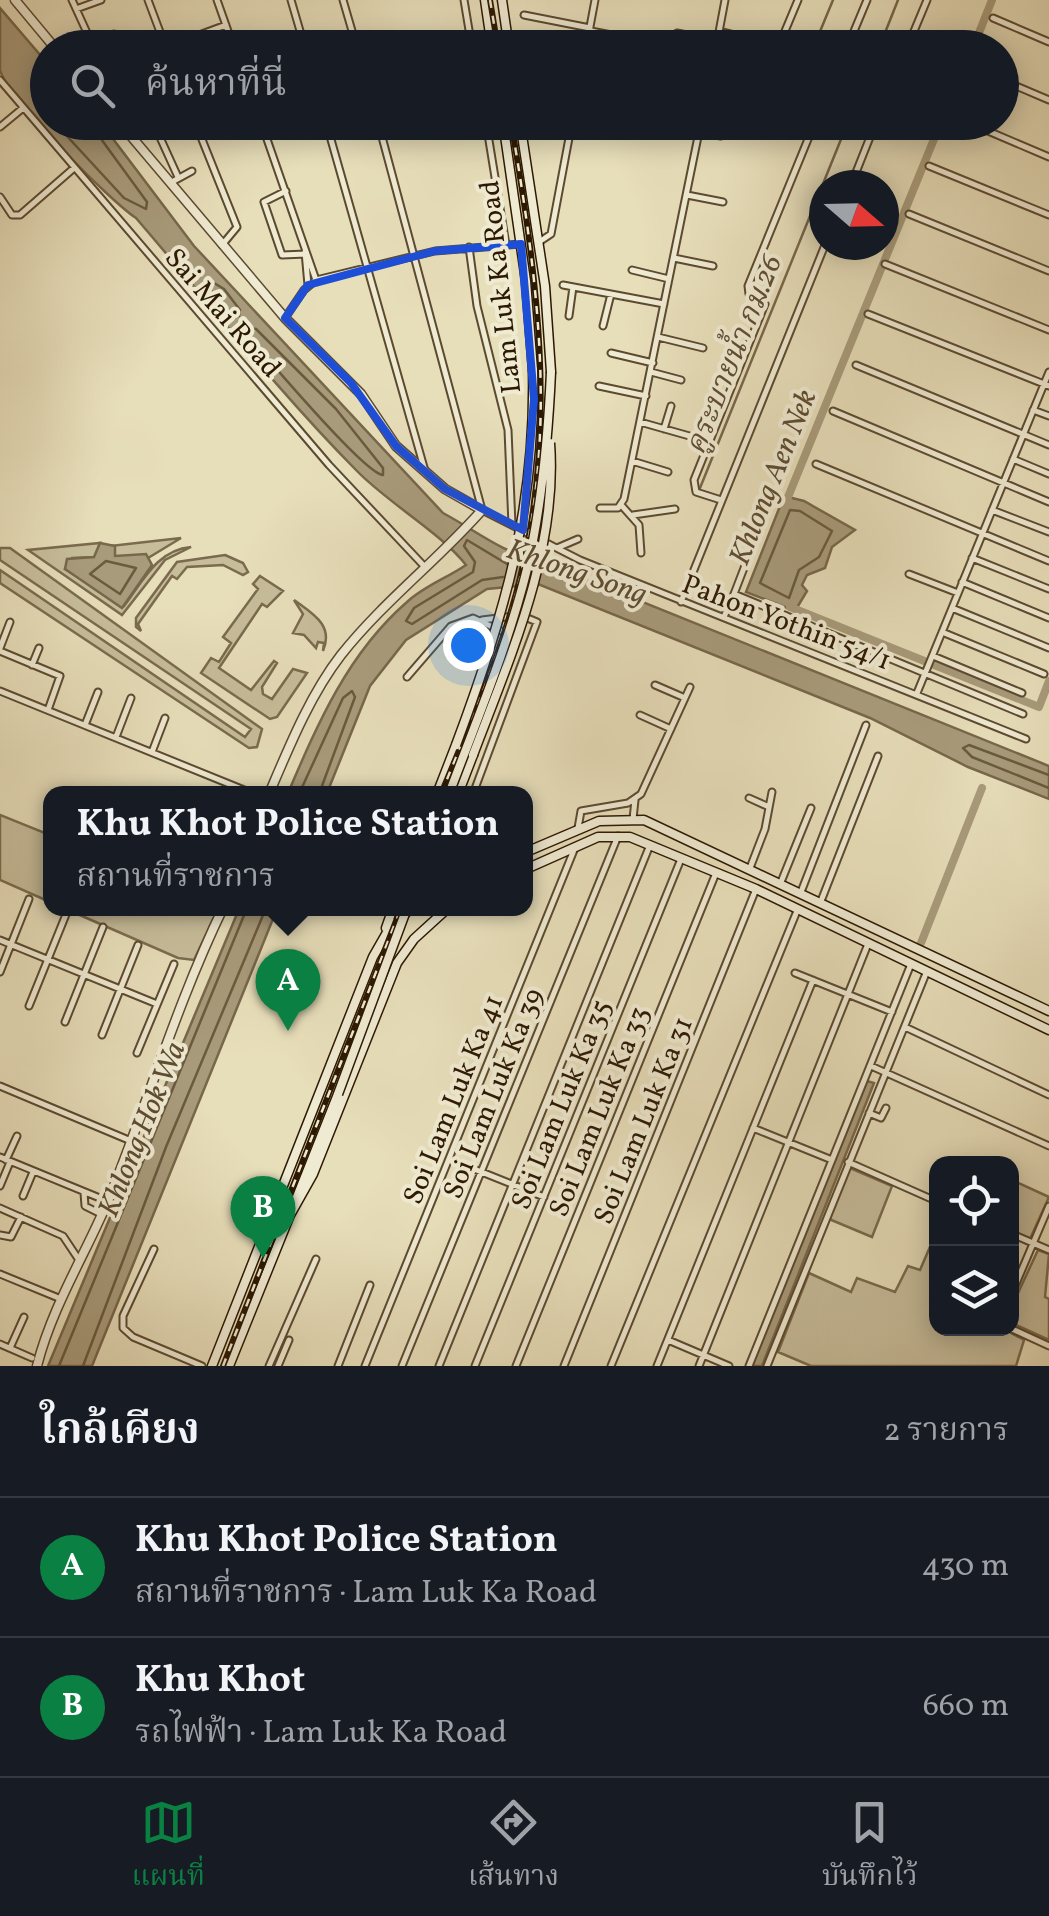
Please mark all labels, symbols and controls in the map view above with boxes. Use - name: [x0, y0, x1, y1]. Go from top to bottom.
- search box: [30, 30, 1019, 140]
- icon: search: [65, 58, 120, 113]
- text: ค้นหาที่นี่: [145, 59, 286, 112]
- north arrow: [809, 170, 899, 260]
- street label: Lam Luk Ka Road: [471, 178, 532, 395]
- street label: Sai Mai Road: [155, 240, 290, 387]
- water label: คูระบายน้ำ กม.26: [673, 247, 794, 461]
- water label: Khlong Aen Nek: [720, 383, 828, 572]
- water label: Khlong Song: [501, 529, 652, 616]
- street label: Pahon Yothin 54/1: [676, 566, 896, 681]
- your location: [443, 620, 494, 671]
- popup: [43, 786, 533, 916]
- text: Khu Khot Police Station: [77, 799, 499, 852]
- text: สถานที่ราชการ: [77, 856, 275, 900]
- pin: A: [256, 948, 320, 1031]
- street label: Soi Lam Luk Ka 39: [434, 983, 554, 1205]
- street label: Soi Lam Luk Ka 41: [395, 989, 514, 1211]
- street label: Soi Lam Luk Ka 35: [502, 994, 622, 1216]
- street label: Soi Lam Luk Ka 33: [540, 1001, 660, 1223]
- street label: Soi Lam Luk Ka 31: [585, 1011, 704, 1230]
- water label: Khlong Hok Wa: [89, 1036, 197, 1224]
- map controls: [929, 1156, 1019, 1336]
- button: locate: [929, 1156, 1019, 1246]
- pin: B: [230, 1176, 296, 1258]
- button: layers: [929, 1246, 1019, 1336]
- text: ใกล้เคียง: [40, 1403, 200, 1462]
- text: 2 รายการ: [884, 1410, 1009, 1454]
- text: Khu Khot Police Station: [135, 1515, 558, 1568]
- text: A: [61, 1545, 84, 1589]
- text: 430 m: [921, 1545, 1009, 1589]
- text: สถานที่ราชการ · Lam Luk Ka Road: [135, 1572, 597, 1616]
- text: Khu Khot: [135, 1655, 305, 1708]
- text: B: [62, 1685, 83, 1729]
- text: 660 m: [923, 1685, 1009, 1729]
- text: รถไฟฟ้า · Lam Luk Ka Road: [135, 1712, 507, 1756]
- tab: แผนที่: [132, 1795, 205, 1900]
- tab: เส้นทาง: [468, 1795, 559, 1900]
- tab: บันทึกไว้: [822, 1795, 917, 1900]

